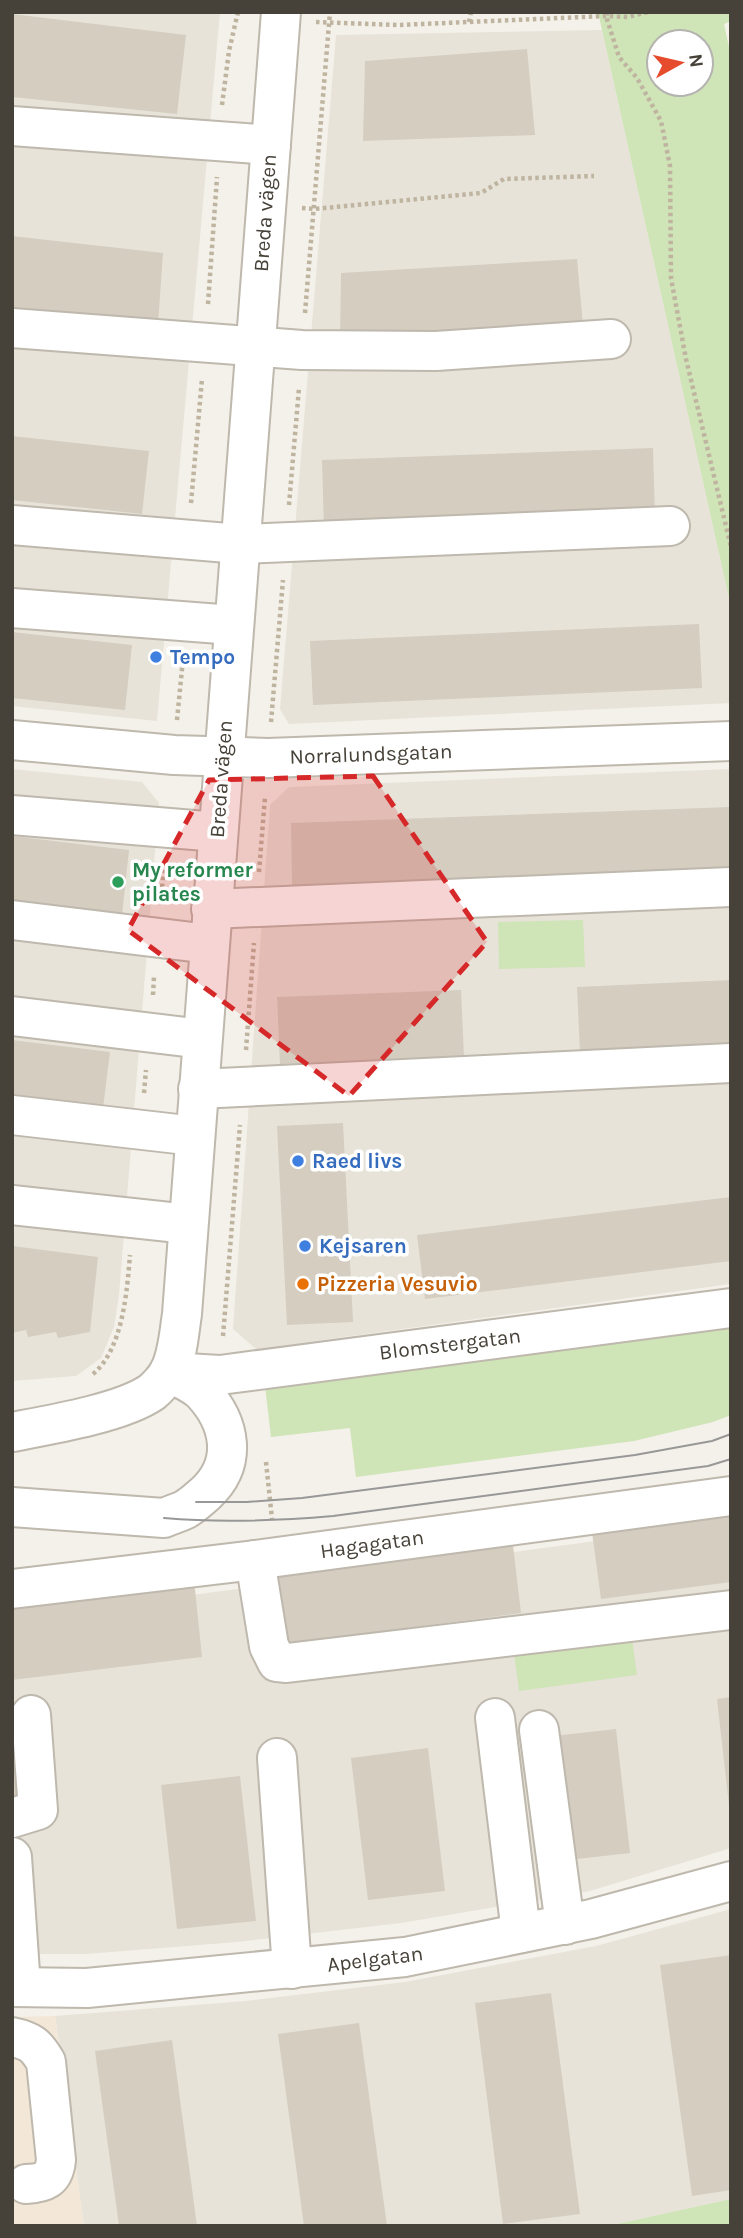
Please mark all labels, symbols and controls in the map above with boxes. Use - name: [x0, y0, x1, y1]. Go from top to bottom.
- north arrow: [645, 28, 715, 98]
- text: N: [684, 52, 708, 69]
- street label: Breda vägen: [249, 153, 281, 273]
- place label: Tempo: [170, 645, 235, 669]
- marker: Tempo: [148, 649, 164, 665]
- street label: Breda vägen: [205, 719, 237, 839]
- street label: Norralundsgatan: [289, 739, 453, 769]
- place label: My reformer pilates: [132, 858, 254, 906]
- marker: My reformer pilates: [110, 874, 126, 890]
- place label: Raed livs: [312, 1149, 402, 1173]
- marker: Raed livs: [290, 1153, 306, 1169]
- place label: Kejsaren: [319, 1234, 407, 1258]
- marker: Kejsaren: [297, 1238, 313, 1254]
- place label: Pizzeria Vesuvio: [317, 1272, 478, 1296]
- marker: Pizzeria Vesuvio: [295, 1276, 311, 1292]
- street label: Blomstergatan: [378, 1323, 522, 1365]
- street label: Hagagatan: [319, 1525, 425, 1563]
- street label: Apelgatan: [326, 1941, 424, 1977]

